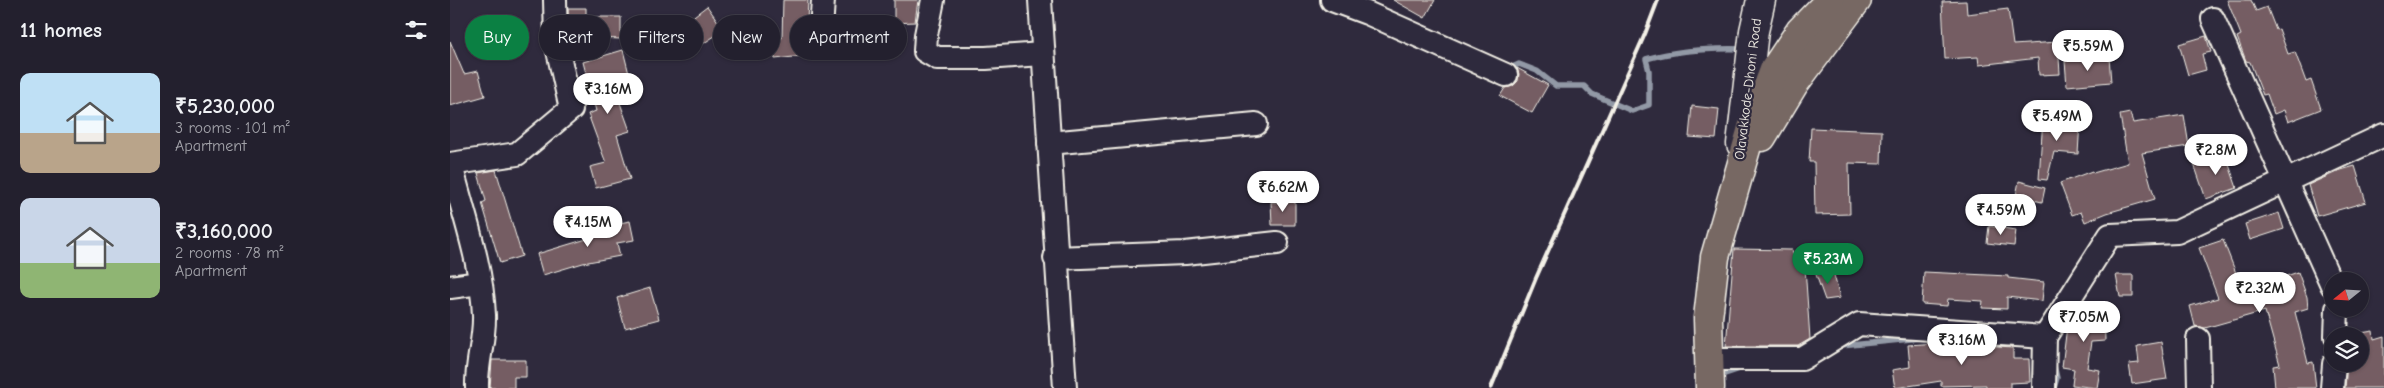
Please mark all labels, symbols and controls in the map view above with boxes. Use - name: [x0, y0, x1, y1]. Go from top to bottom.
- chip: Buy: [465, 15, 529, 60]
- chip: Rent: [539, 15, 610, 60]
- chip: Filters: [620, 15, 703, 60]
- chip: New: [713, 15, 780, 60]
- chip: Apartment: [790, 15, 907, 60]
- icon: filters: [402, 16, 430, 44]
- street label: Olavakkode-Dhoni Road: [1731, 17, 1765, 161]
- text: 11 homes: [20, 18, 102, 42]
- pin: ₹5.59M: [2047, 30, 2129, 72]
- text: ₹5.59M: [2063, 37, 2113, 55]
- pin: ₹3.16M: [567, 72, 649, 115]
- text: ₹3.16M: [584, 80, 632, 98]
- icon: home: [60, 93, 120, 153]
- text: ₹5,230,000: [175, 94, 275, 118]
- pin: ₹5.49M: [2016, 100, 2098, 142]
- text: ₹5.49M: [2032, 107, 2082, 125]
- text: 3 rooms · 101 m²: [175, 119, 290, 137]
- pin: ₹2.8M: [2181, 134, 2251, 176]
- text: Apartment: [175, 137, 247, 155]
- text: ₹2.8M: [2195, 141, 2237, 159]
- pin: ₹6.62M: [1242, 170, 1324, 213]
- text: ₹6.62M: [1258, 178, 1308, 196]
- pin: ₹4.59M: [1960, 194, 2042, 236]
- text: ₹4.59M: [1976, 201, 2026, 219]
- pin: ₹4.15M: [547, 206, 629, 248]
- text: ₹4.15M: [564, 213, 612, 231]
- icon: home: [60, 218, 120, 278]
- text: ₹3,160,000: [175, 219, 273, 243]
- pin: ₹5.23M: [1787, 242, 1869, 285]
- text: 2 rooms · 78 m²: [175, 244, 283, 262]
- text: ₹5.23M: [1803, 250, 1853, 268]
- text: Apartment: [175, 262, 247, 280]
- pin: ₹2.32M: [2219, 272, 2301, 314]
- north arrow: [2324, 272, 2369, 318]
- map controls: [2324, 272, 2369, 372]
- text: ₹2.32M: [2236, 279, 2284, 297]
- pin: ₹7.05M: [2043, 300, 2125, 343]
- text: ₹7.05M: [2059, 308, 2109, 326]
- pin: ₹3.16M: [1921, 324, 2003, 366]
- button: layers: [2324, 327, 2369, 372]
- text: ₹3.16M: [1938, 331, 1986, 349]

